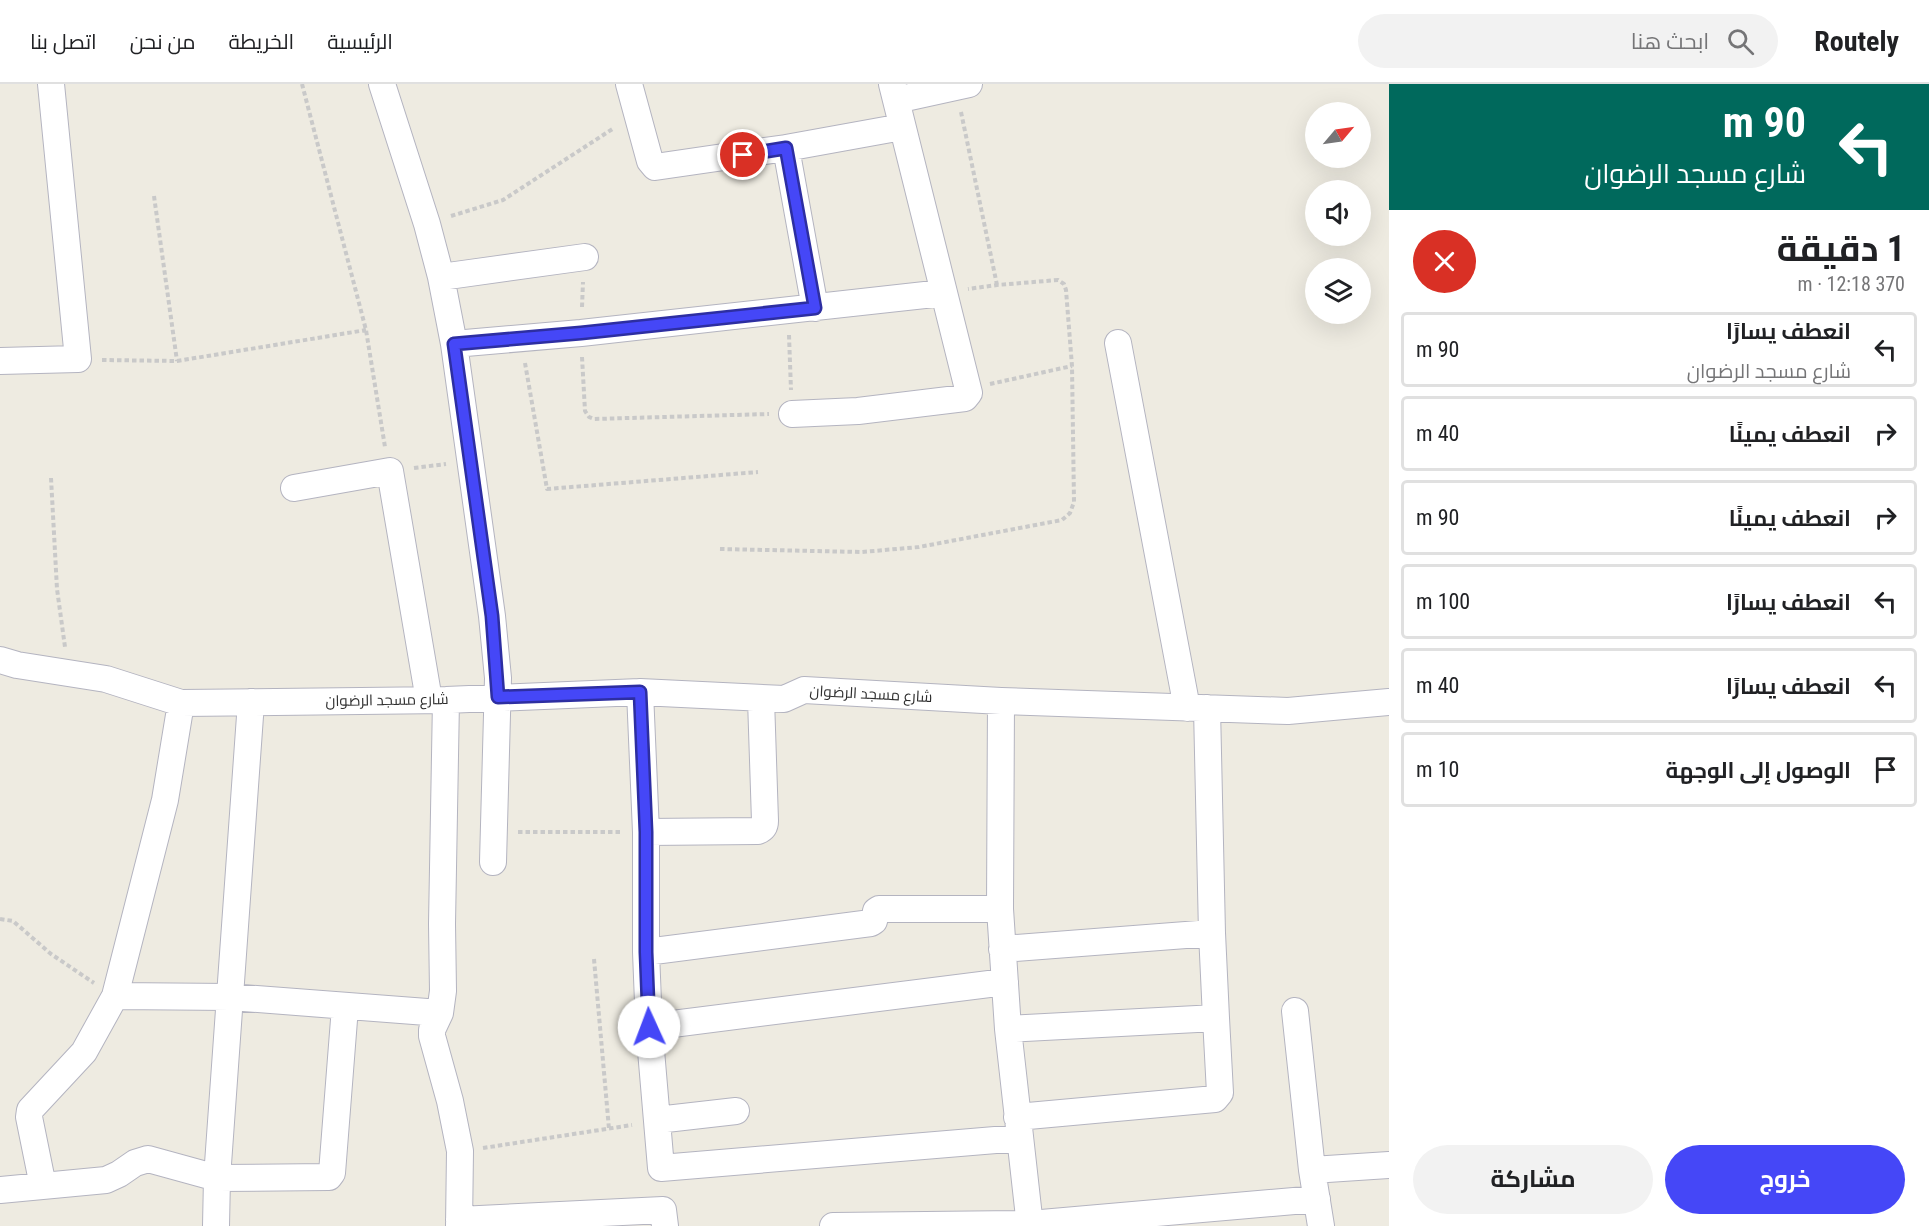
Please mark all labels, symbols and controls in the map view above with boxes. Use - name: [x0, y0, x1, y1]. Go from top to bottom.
- search box: [1358, 14, 1778, 68]
- icon: search: [1724, 25, 1757, 58]
- text: Routely: [1814, 25, 1899, 58]
- text: ابحث هنا: [1631, 29, 1709, 54]
- text: اتصل بنا: [30, 30, 97, 54]
- text: من نحن: [130, 30, 196, 54]
- text: الخريطة: [229, 30, 294, 54]
- text: الرئيسية: [327, 30, 393, 54]
- text: 90 m: [1723, 98, 1806, 147]
- north arrow: [1305, 102, 1371, 168]
- map controls: [1305, 102, 1371, 324]
- icon: left: [1827, 108, 1905, 186]
- pin: [717, 129, 768, 180]
- icon: arrive: [726, 138, 759, 171]
- text: شارع مسجد الرضوان: [1584, 158, 1806, 190]
- button: sound: [1305, 180, 1371, 246]
- text: 1 دقيقة: [1777, 228, 1905, 270]
- button: close: [1413, 230, 1476, 293]
- button: layers: [1305, 258, 1371, 324]
- text: 370 m · 12:18: [1798, 272, 1905, 296]
- text: انعطف يسارًا: [1726, 319, 1851, 344]
- icon: left: [1869, 333, 1902, 366]
- text: 90 m: [1416, 337, 1459, 362]
- text: شارع مسجد الرضوان: [1687, 359, 1851, 383]
- icon: right: [1869, 417, 1902, 450]
- text: 40 m: [1416, 421, 1459, 446]
- text: انعطف يمينًا: [1729, 422, 1851, 447]
- icon: right: [1869, 501, 1902, 534]
- text: 90 m: [1416, 505, 1459, 530]
- text: انعطف يمينًا: [1729, 506, 1851, 531]
- icon: left: [1869, 585, 1902, 618]
- text: 100 m: [1416, 589, 1470, 614]
- text: انعطف يسارًا: [1726, 590, 1851, 615]
- icon: left: [1869, 669, 1902, 702]
- text: 40 m: [1416, 673, 1459, 698]
- text: انعطف يسارًا: [1726, 674, 1851, 699]
- street label: شارع مسجد الرضوان: [809, 682, 933, 708]
- street label: شارع مسجد الرضوان: [325, 690, 449, 712]
- icon: arrive: [1869, 753, 1902, 786]
- text: 10 m: [1416, 757, 1459, 782]
- text: الوصول إلى الوجهة: [1666, 758, 1851, 783]
- position arrow: [617, 995, 681, 1059]
- button: مشاركة: [1413, 1145, 1653, 1214]
- button: خروج: [1665, 1145, 1905, 1214]

